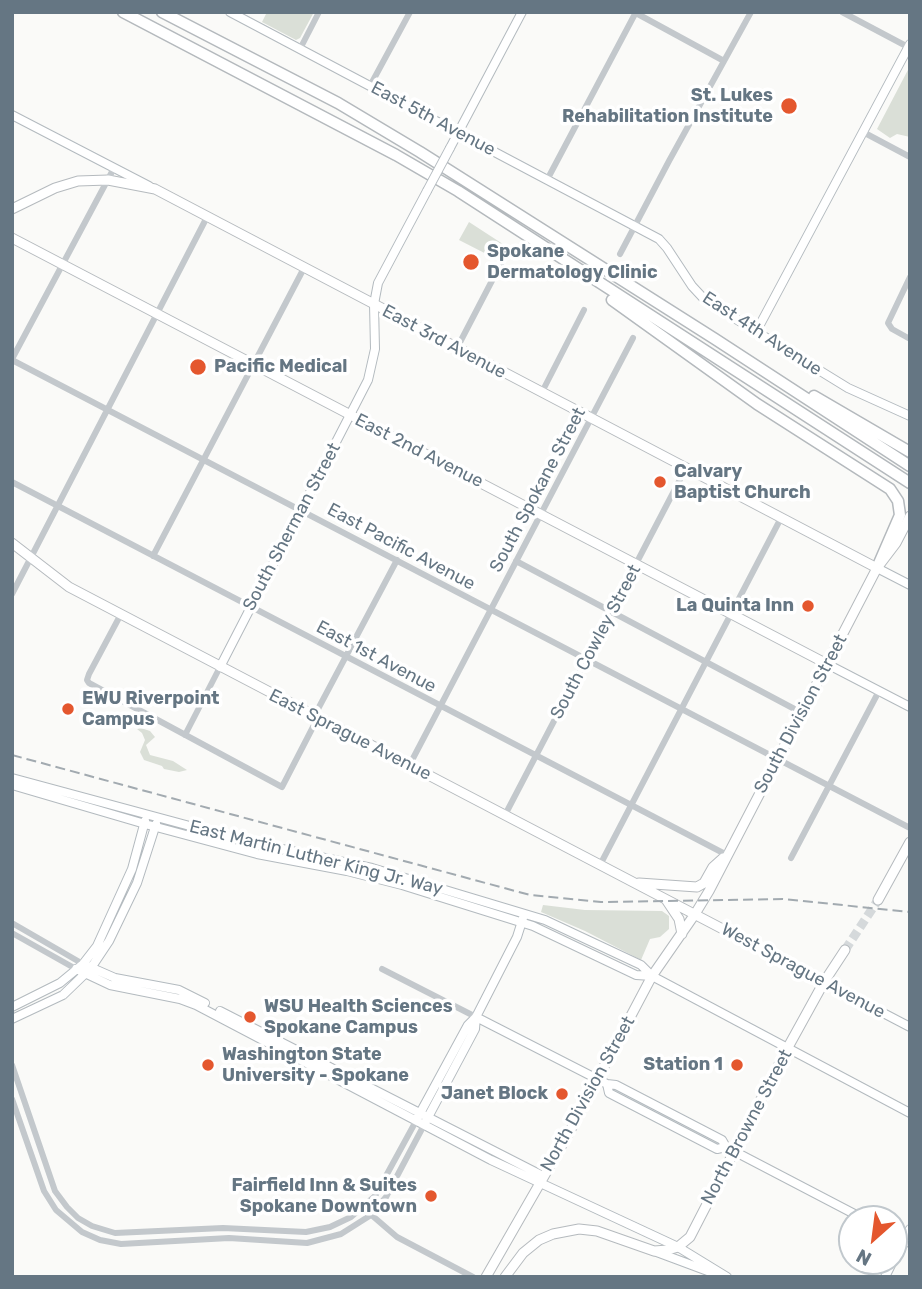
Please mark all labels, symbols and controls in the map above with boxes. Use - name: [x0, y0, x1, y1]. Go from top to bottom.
- street label: East 5th Avenue: [367, 77, 499, 161]
- place label: St. Lukes Rehabilitation Institute: [562, 85, 773, 128]
- marker: St. Lukes Rehabilitation Institute: [779, 96, 799, 116]
- place label: Spokane Dermatology Clinic: [487, 241, 658, 284]
- marker: Spokane Dermatology Clinic: [461, 252, 481, 272]
- street label: East 4th Avenue: [698, 287, 826, 381]
- street label: East 3rd Avenue: [378, 300, 510, 384]
- place label: Pacific Medical: [214, 356, 347, 378]
- marker: Pacific Medical: [188, 357, 208, 377]
- street label: South Spokane Street: [485, 404, 591, 576]
- street label: East 2nd Avenue: [351, 409, 487, 493]
- street label: South Sherman Street: [239, 439, 345, 615]
- place label: Calvary Baptist Church: [674, 461, 811, 504]
- marker: Calvary Baptist Church: [652, 474, 668, 490]
- street label: East Pacific Avenue: [323, 499, 479, 595]
- street label: South Cowley Street: [546, 561, 646, 723]
- place label: La Quinta Inn: [676, 595, 794, 617]
- marker: La Quinta Inn: [800, 598, 816, 614]
- street label: East 1st Avenue: [312, 616, 440, 698]
- street label: South Division Street: [750, 631, 852, 797]
- street label: East Sprague Avenue: [265, 685, 435, 785]
- place label: EWU Riverpoint Campus: [82, 688, 220, 730]
- marker: EWU Riverpoint Campus: [60, 701, 76, 717]
- street label: East Martin Luther King Jr. Way: [187, 816, 445, 900]
- street label: West Sprague Avenue: [717, 919, 889, 1023]
- place label: WSU Health Sciences Spokane Campus: [264, 996, 453, 1038]
- marker: WSU Health Sciences Spokane Campus: [242, 1009, 258, 1025]
- street label: North Division Street: [536, 1012, 640, 1176]
- place label: Washington State University - Spokane: [222, 1044, 409, 1086]
- street label: North Browne Street: [697, 1046, 797, 1208]
- place label: Station 1: [643, 1054, 723, 1076]
- marker: Washington State University - Spokane: [200, 1057, 216, 1073]
- marker: Station 1: [729, 1057, 745, 1073]
- place label: Janet Block: [441, 1083, 548, 1105]
- marker: Janet Block: [554, 1086, 570, 1102]
- place label: Fairfield Inn & Suites Spokane Downtown: [231, 1175, 417, 1218]
- marker: Fairfield Inn & Suites Spokane Downtown: [423, 1188, 439, 1204]
- north arrow: [838, 1205, 908, 1275]
- text: N: [852, 1244, 875, 1271]

